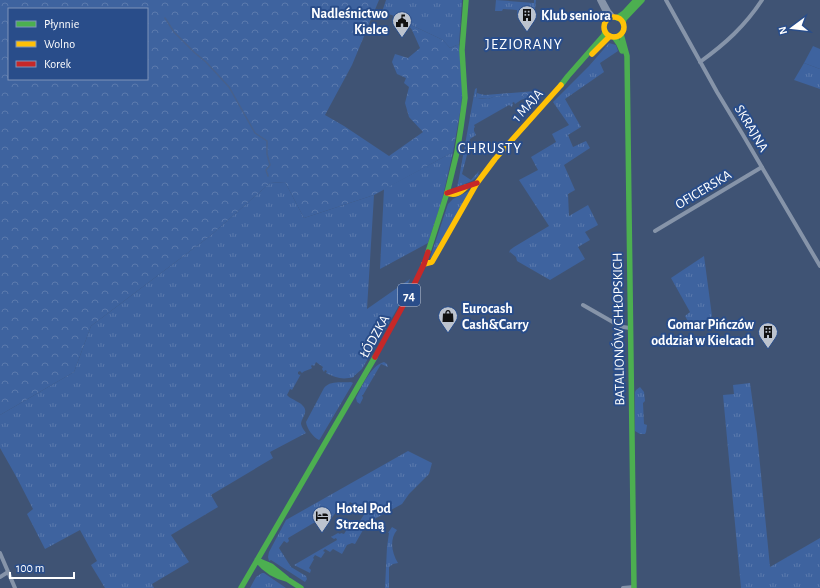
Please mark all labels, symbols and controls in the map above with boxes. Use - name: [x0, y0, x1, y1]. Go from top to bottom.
- building icon: Klub seniora: [516, 4, 538, 32]
- place label: Nadleśnictwo Kielce: [311, 7, 388, 37]
- legend: [8, 8, 148, 80]
- north arrow: [772, 8, 812, 48]
- place label: Klub seniora: [541, 9, 611, 23]
- public building icon: Nadleśnictwo Kielce: [391, 10, 413, 38]
- text: Płynnie: [44, 18, 79, 31]
- text: N: [777, 25, 789, 36]
- district label: JEZIORANY: [485, 37, 563, 52]
- text: Wolno: [44, 38, 75, 50]
- text: Korek: [44, 58, 71, 70]
- street label: 1 MAJA: [510, 87, 546, 125]
- street label: SKRAJNA: [732, 103, 771, 154]
- district label: CHRUSTY: [458, 141, 522, 156]
- street label: OFICERSKA: [673, 168, 734, 212]
- street label: BATALIONÓW CHŁOPSKICH: [608, 252, 627, 406]
- road number: 74: [398, 284, 420, 306]
- place label: Eurocash Cash&Carry: [462, 302, 529, 332]
- shop icon: Eurocash Cash&Carry: [437, 305, 459, 333]
- street label: ŁÓDZKA: [355, 311, 392, 360]
- place label: Gomar Pińczów oddział w Kielcach: [651, 318, 754, 348]
- building icon: Gomar Pińczów oddział w Kielcach: [757, 321, 779, 349]
- place label: Hotel Pod Strzechą: [336, 502, 392, 532]
- hotel icon: Hotel Pod Strzechą: [311, 505, 333, 533]
- scale bar: [10, 554, 74, 580]
- text: 100 m: [16, 562, 44, 574]

